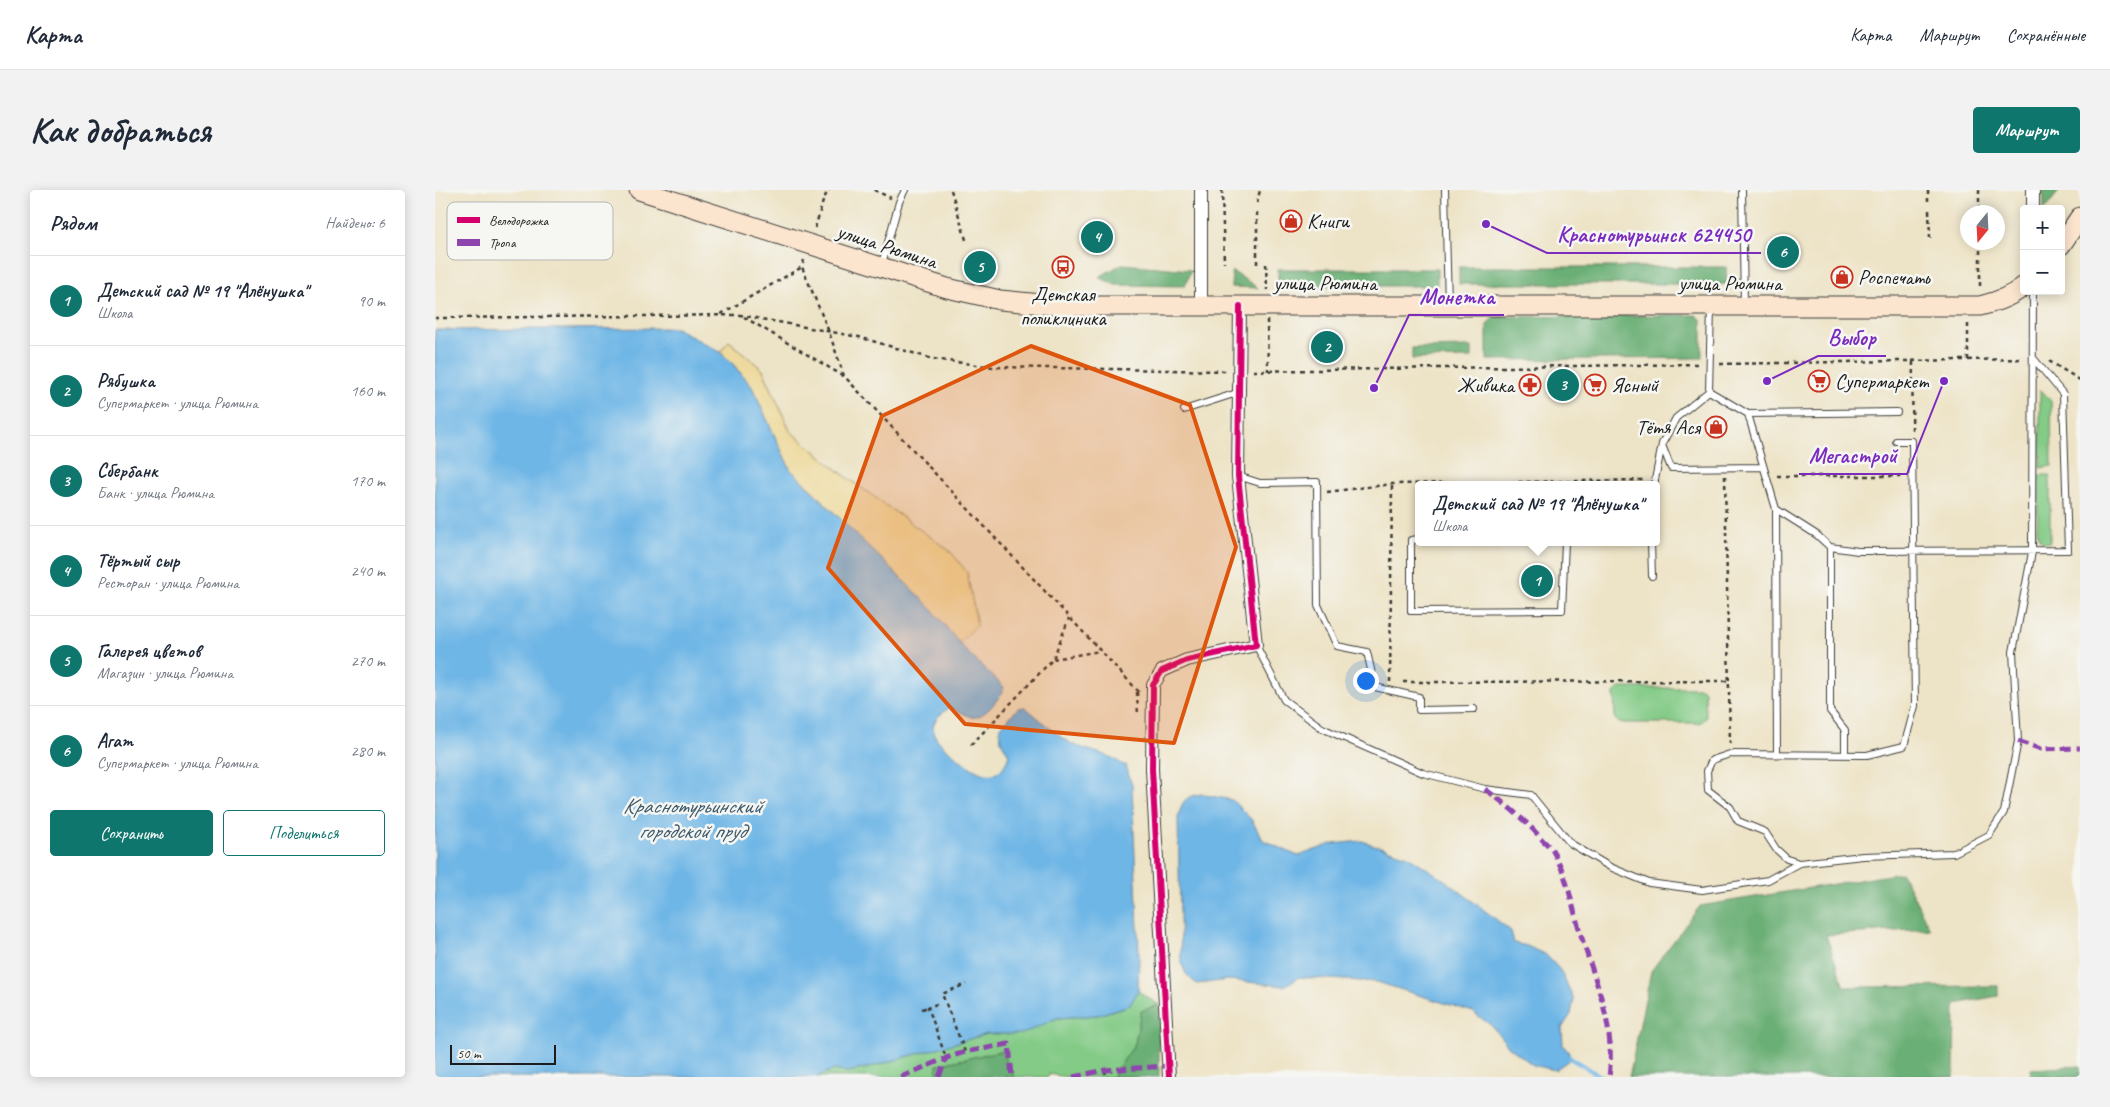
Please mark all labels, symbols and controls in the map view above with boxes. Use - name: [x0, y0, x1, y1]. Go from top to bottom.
- text: Карта: [25, 20, 82, 50]
- text: Карта: [1850, 24, 1891, 46]
- text: Маршрут: [1919, 24, 1979, 46]
- text: Сохранённые: [2007, 24, 2085, 46]
- button: Маршрут: [1973, 107, 2080, 153]
- text: Как добраться: [30, 108, 211, 153]
- legend: [447, 202, 613, 260]
- north arrow: [1960, 205, 2005, 250]
- map controls: [2020, 205, 2065, 295]
- button: +: [2020, 205, 2065, 250]
- place label: Книги: [1307, 208, 1351, 234]
- shop icon: Книги: [1279, 209, 1303, 233]
- text: Рядом: [50, 210, 97, 236]
- text: Велодорожка: [489, 212, 550, 229]
- text: Найдено: 6: [325, 213, 385, 233]
- callout: Краснотурьинск 624450: [1547, 216, 1761, 253]
- street label: улица Рюмина: [832, 217, 942, 275]
- pin: 4: [1081, 218, 1113, 256]
- text: Краснотурьинск 624450: [1557, 221, 1753, 249]
- pin: 6: [1767, 233, 1799, 271]
- text: Тропа: [489, 234, 517, 251]
- pin: 5: [964, 248, 996, 286]
- button: −: [2020, 250, 2065, 295]
- bus stop icon: Детская поликлиника: [1051, 255, 1075, 279]
- place label: Роспечать: [1858, 264, 1931, 290]
- shop icon: Роспечать: [1830, 265, 1854, 289]
- street label: улица Рюмина: [1271, 270, 1379, 296]
- street label: улица Рюмина: [1676, 270, 1784, 296]
- callout: Монетка: [1409, 278, 1504, 315]
- text: Детский сад № 19 "Алёнушка": [97, 279, 308, 303]
- place label: Детская поликлиника: [1020, 281, 1107, 331]
- text: Монетка: [1420, 283, 1497, 311]
- text: 1: [62, 291, 70, 311]
- text: 90 m: [358, 291, 385, 311]
- text: Школа: [97, 303, 132, 323]
- callout: Выбор: [1818, 319, 1886, 356]
- text: Выбор: [1828, 324, 1878, 352]
- pin: 2: [1311, 328, 1343, 366]
- pin: 3: [1547, 366, 1579, 404]
- place label: Супермаркет: [1835, 368, 1930, 394]
- text: Рябушка: [97, 369, 155, 393]
- supermarket icon: Супермаркет: [1807, 369, 1831, 393]
- place label: Живика: [1457, 372, 1516, 398]
- place label: Ясный: [1611, 372, 1659, 398]
- pharmacy icon: Живика: [1518, 373, 1542, 397]
- supermarket icon: Ясный: [1583, 373, 1607, 397]
- text: 2: [62, 381, 70, 401]
- text: 160 m: [351, 381, 385, 401]
- text: Супермаркет · улица Рюмина: [97, 393, 258, 413]
- place label: Тётя Ася: [1636, 414, 1701, 440]
- shop icon: Тётя Ася: [1704, 415, 1728, 439]
- callout: Мегастрой: [1799, 437, 1907, 474]
- text: Мегастрой: [1809, 442, 1899, 470]
- text: Сбербанк: [97, 459, 158, 483]
- text: 3: [62, 471, 70, 491]
- text: 170 m: [351, 471, 385, 491]
- popup: [1415, 481, 1660, 546]
- text: Банк · улица Рюмина: [97, 483, 214, 503]
- text: Детский сад № 19 "Алёнушка": [1432, 492, 1643, 516]
- text: Школа: [1432, 516, 1467, 536]
- text: Тёртый сыр: [97, 549, 179, 573]
- text: 4: [62, 561, 70, 581]
- text: 240 m: [351, 561, 385, 581]
- pin: 1: [1521, 562, 1553, 600]
- text: Ресторан · улица Рюмина: [97, 573, 239, 593]
- text: Галерея цветов: [97, 639, 201, 663]
- text: 5: [63, 651, 69, 671]
- text: 270 m: [351, 651, 385, 671]
- text: Магазин · улица Рюмина: [97, 663, 233, 683]
- your location: [1353, 668, 1379, 694]
- text: Агат: [97, 729, 133, 753]
- text: 6: [62, 741, 70, 761]
- text: 280 m: [351, 741, 385, 761]
- text: Супермаркет · улица Рюмина: [97, 753, 258, 773]
- water label: Краснотурьинский городской пруд: [623, 792, 766, 845]
- button: Сохранить: [50, 810, 213, 856]
- button: Поделиться: [223, 810, 385, 856]
- scale bar: [450, 1042, 556, 1065]
- text: 50 m: [457, 1045, 481, 1062]

